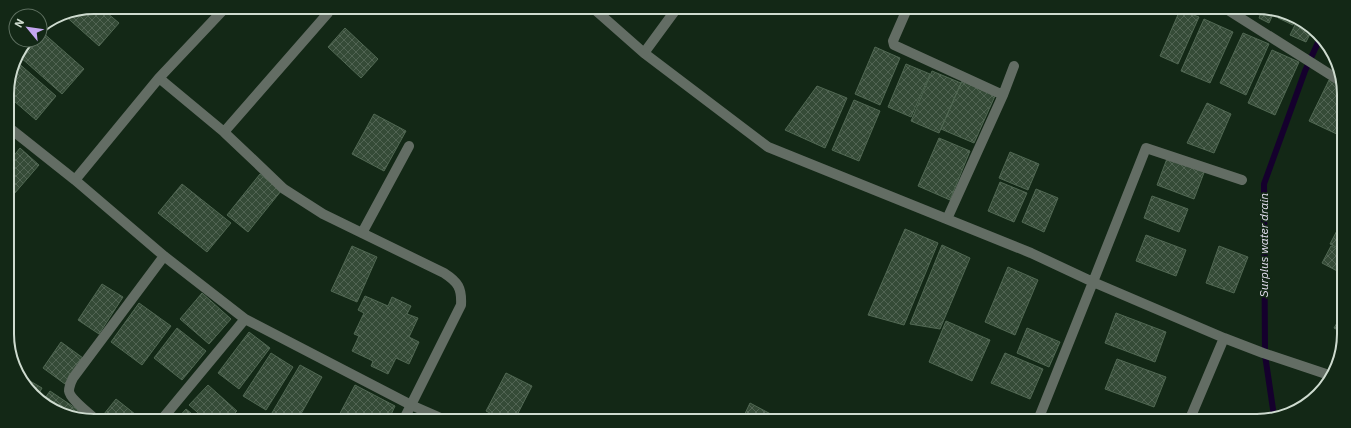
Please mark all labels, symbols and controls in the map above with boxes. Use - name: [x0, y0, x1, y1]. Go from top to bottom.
- north arrow: [8, 8, 48, 48]
- text: N: [11, 16, 27, 30]
- water label: Surplus water drain: [1256, 193, 1271, 297]

